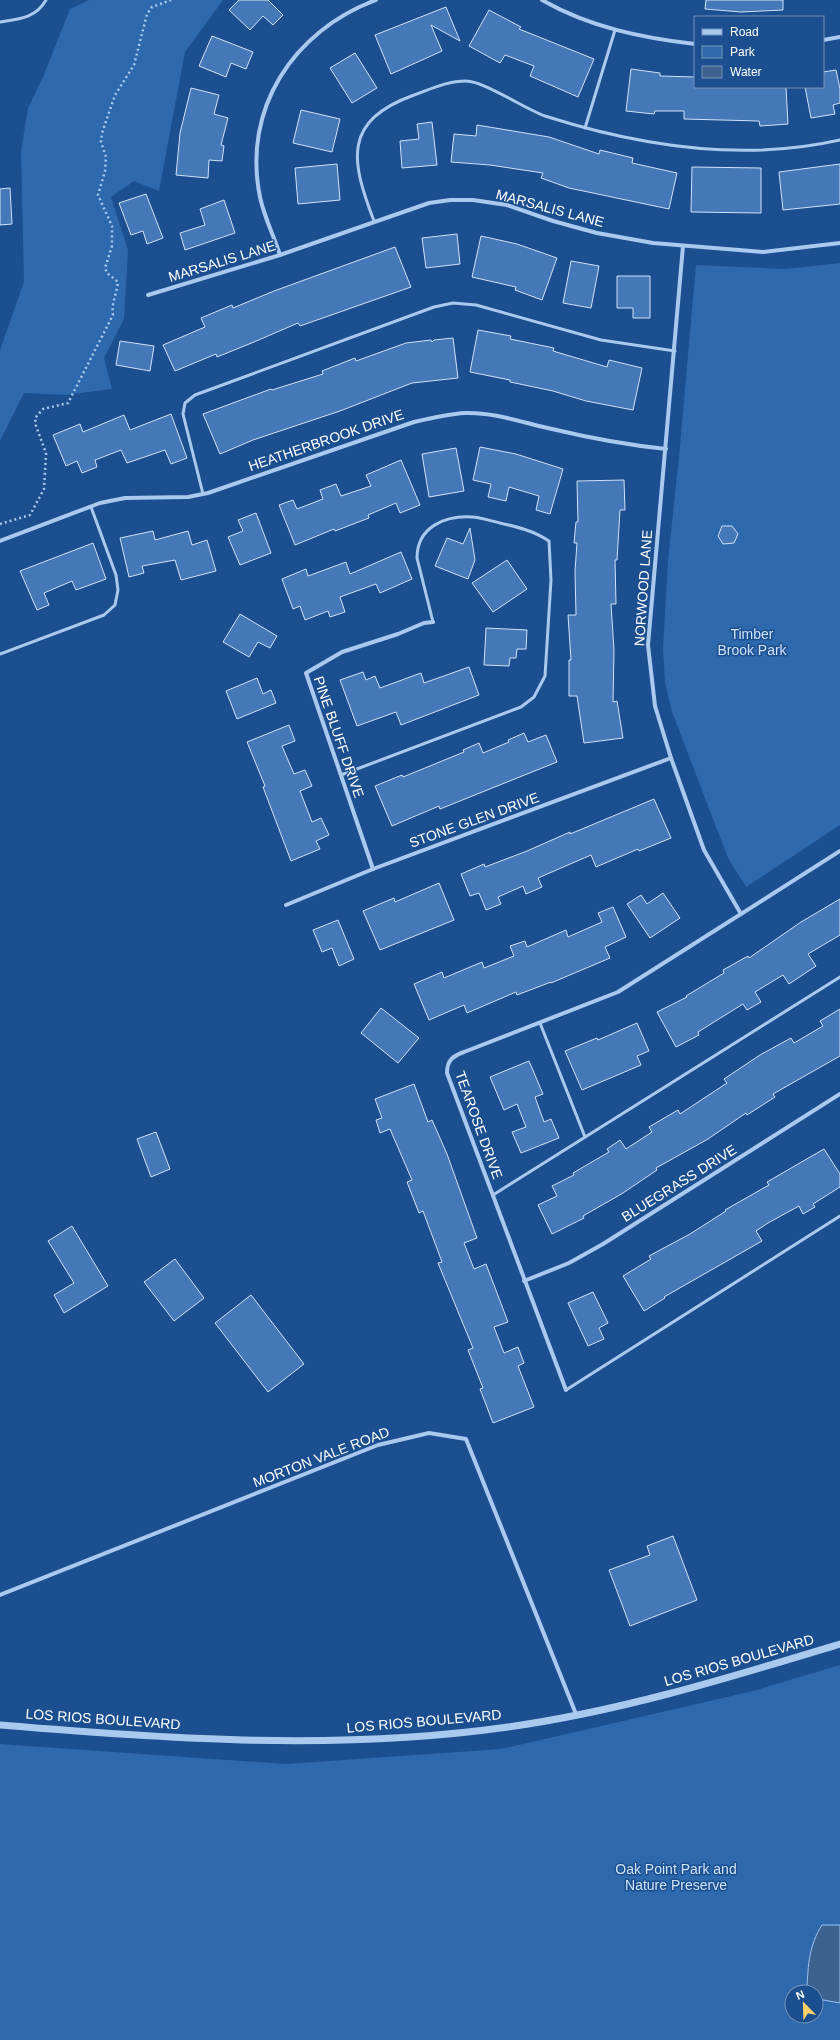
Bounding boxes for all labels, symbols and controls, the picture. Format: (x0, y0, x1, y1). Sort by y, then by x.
legend (694, 16, 824, 88)
text: Road (730, 25, 759, 39)
text: Park (730, 45, 756, 59)
text: Water (730, 65, 762, 79)
street label: MARSALIS LANE (494, 186, 606, 230)
street label: MARSALIS LANE (166, 237, 278, 285)
street label: HEATHERBROOK DRIVE (246, 406, 406, 474)
street label: NORWOOD LANE (631, 529, 655, 647)
park label: Timber Brook Park (717, 626, 788, 658)
street label: PINE BLUFF DRIVE (311, 674, 367, 800)
street label: STONE GLEN DRIVE (407, 789, 541, 851)
street label: TEAROSE DRIVE (452, 1069, 506, 1181)
street label: BLUEGRASS DRIVE (619, 1141, 739, 1225)
street label: MORTON VALE ROAD (251, 1424, 391, 1490)
street label: LOS RIOS BOULEVARD (662, 1631, 816, 1689)
street label: LOS RIOS BOULEVARD (25, 1706, 181, 1732)
street label: LOS RIOS BOULEVARD (346, 1706, 502, 1736)
park label: Oak Point Park and Nature Preserve (615, 1861, 737, 1893)
north arrow (784, 1984, 824, 2024)
text: N (794, 1988, 806, 2002)

